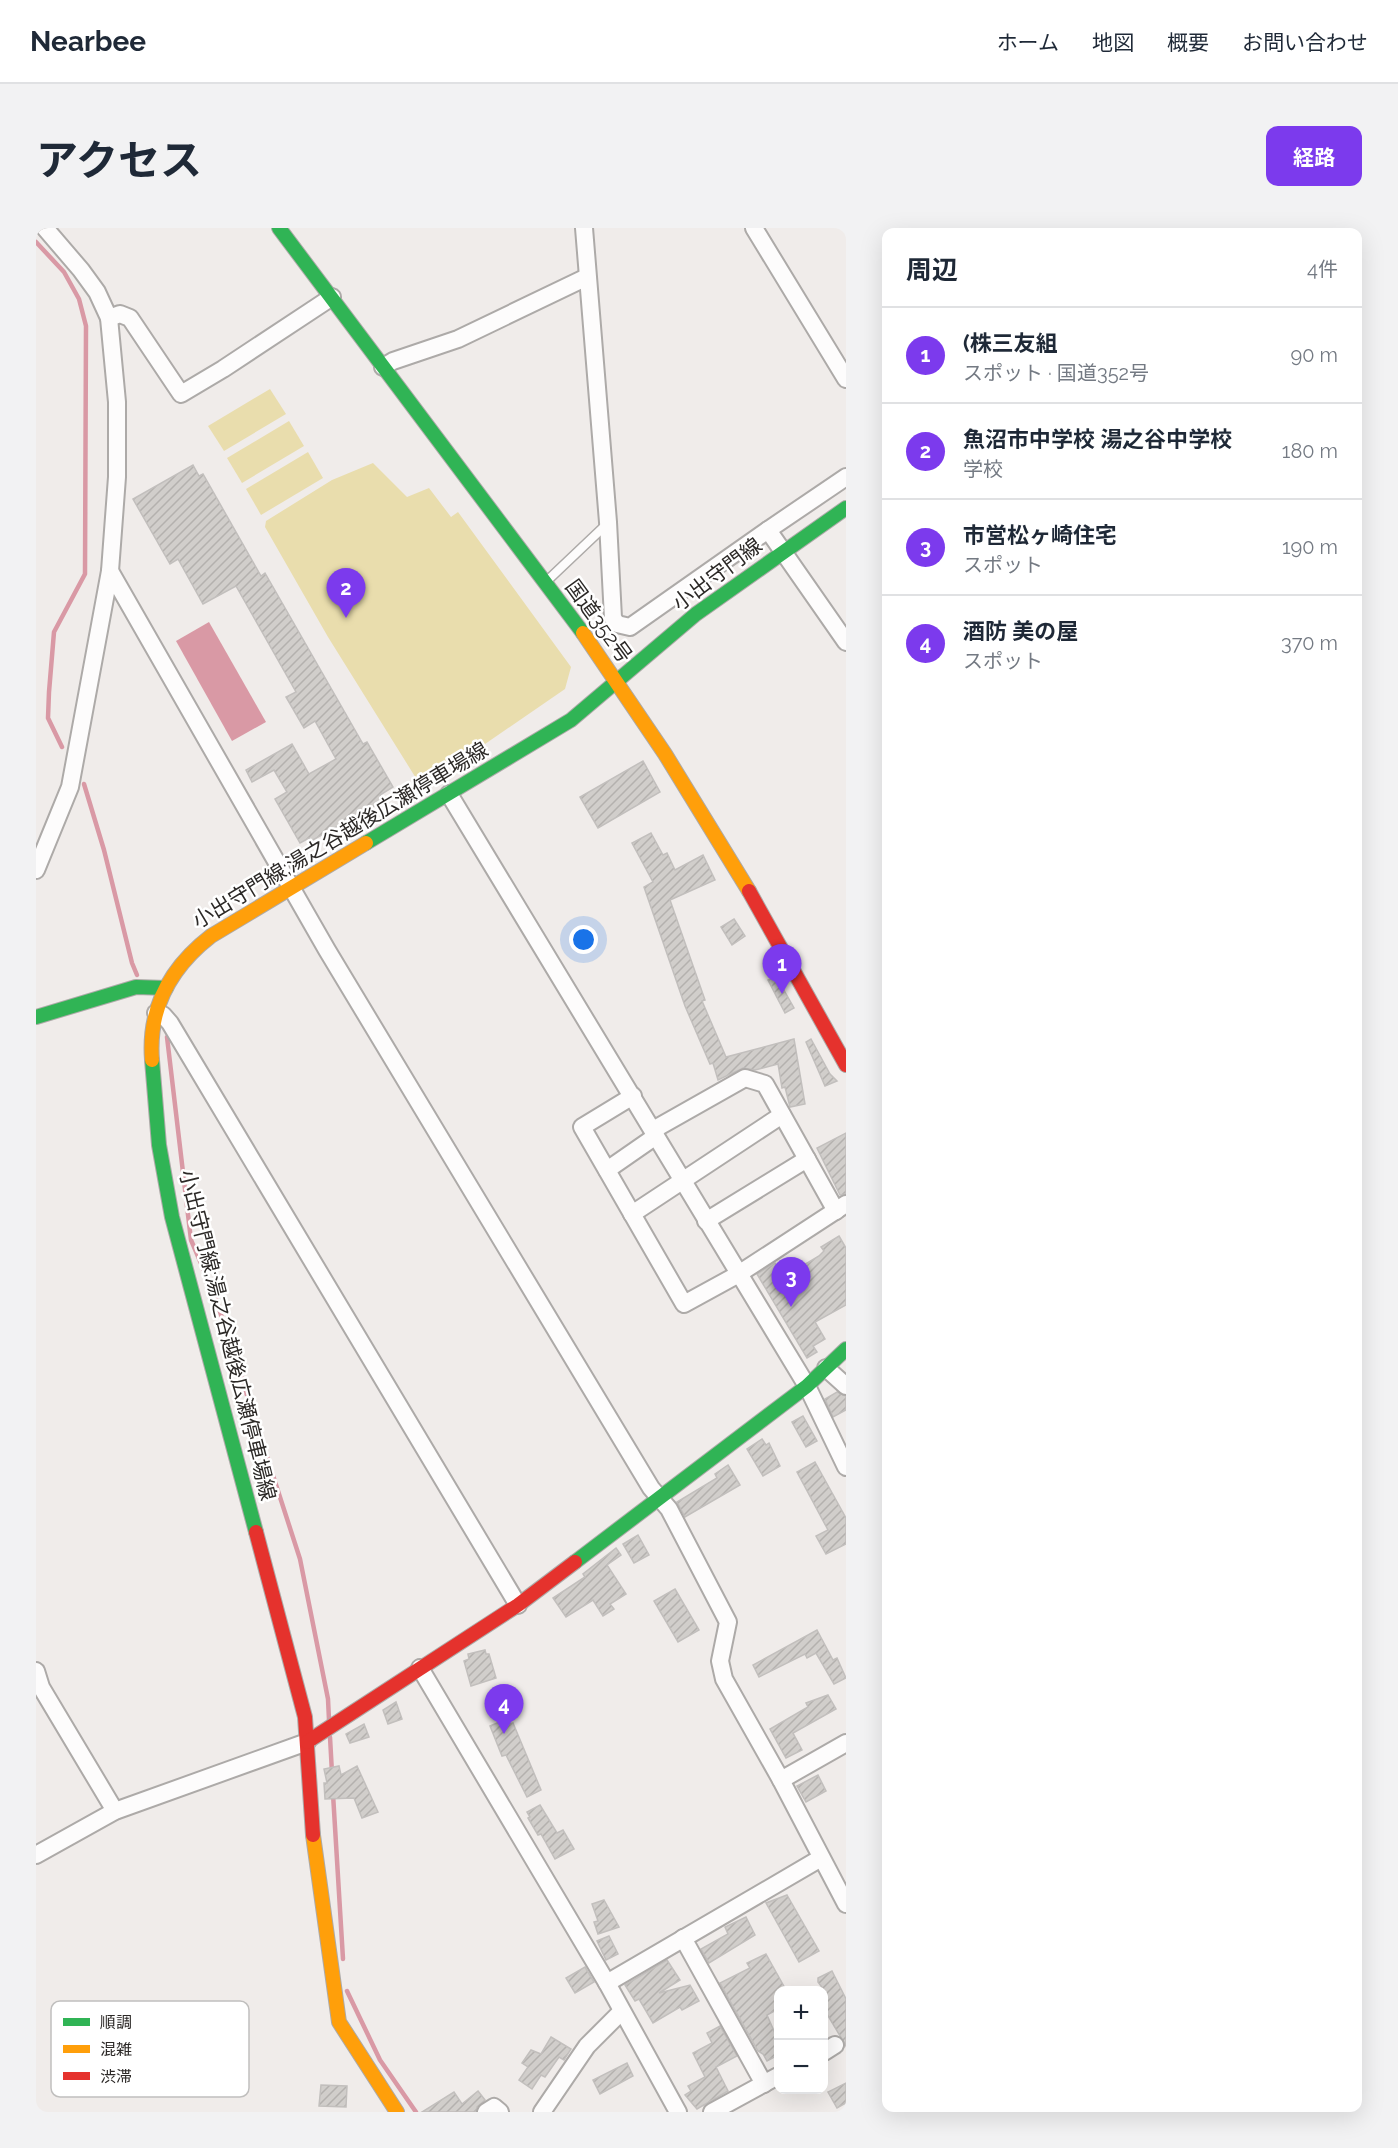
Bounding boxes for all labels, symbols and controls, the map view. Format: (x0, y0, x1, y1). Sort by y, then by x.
text: Nearbee (30, 25, 146, 58)
text: ホーム (997, 30, 1059, 55)
text: 地図 (1092, 30, 1134, 55)
text: 概要 (1167, 30, 1209, 55)
text: お問い合わせ (1242, 30, 1368, 55)
button: 経路 (1266, 126, 1362, 186)
text: アクセス (36, 136, 202, 185)
text: 周辺 (906, 255, 958, 285)
text: 4件 (1307, 257, 1338, 281)
text: (株三友組 (963, 330, 1058, 356)
text: 1 (921, 343, 930, 367)
text: 90 m (1291, 343, 1338, 367)
text: スポット · 国道352号 (963, 361, 1149, 385)
text: 魚沼市中学校 湯之谷中学校 (963, 426, 1232, 452)
text: 2 (920, 439, 931, 463)
text: 180 m (1282, 439, 1338, 463)
text: 学校 (963, 457, 1003, 481)
text: 市営松ヶ崎住宅 (963, 522, 1117, 548)
street label: 小出守門線 (668, 532, 766, 616)
text: 3 (920, 535, 931, 559)
text: 190 m (1282, 535, 1338, 559)
text: スポット (963, 553, 1043, 577)
pin: 2 (326, 568, 366, 618)
street label: 国道352号 (560, 575, 638, 667)
text: 酒防 美の屋 (963, 618, 1078, 644)
text: 4 (920, 631, 931, 655)
text: 370 m (1281, 631, 1338, 655)
text: スポット (963, 649, 1043, 673)
street label: 小出守門線;湯之谷越後広瀬停車場線 (188, 737, 492, 933)
your location (569, 925, 598, 954)
pin: 1 (762, 944, 802, 994)
street label: 小出守門線;湯之谷越後広瀬停車場線 (175, 1167, 281, 1503)
pin: 3 (772, 1258, 810, 1307)
pin: 4 (484, 1684, 524, 1734)
map controls (774, 1986, 828, 2094)
button: + (774, 1986, 828, 2040)
legend (51, 2001, 249, 2097)
text: 順調 (100, 2013, 132, 2032)
text: 混雑 (100, 2040, 132, 2059)
button: − (774, 2040, 828, 2094)
text: 渋滞 (100, 2067, 132, 2086)

